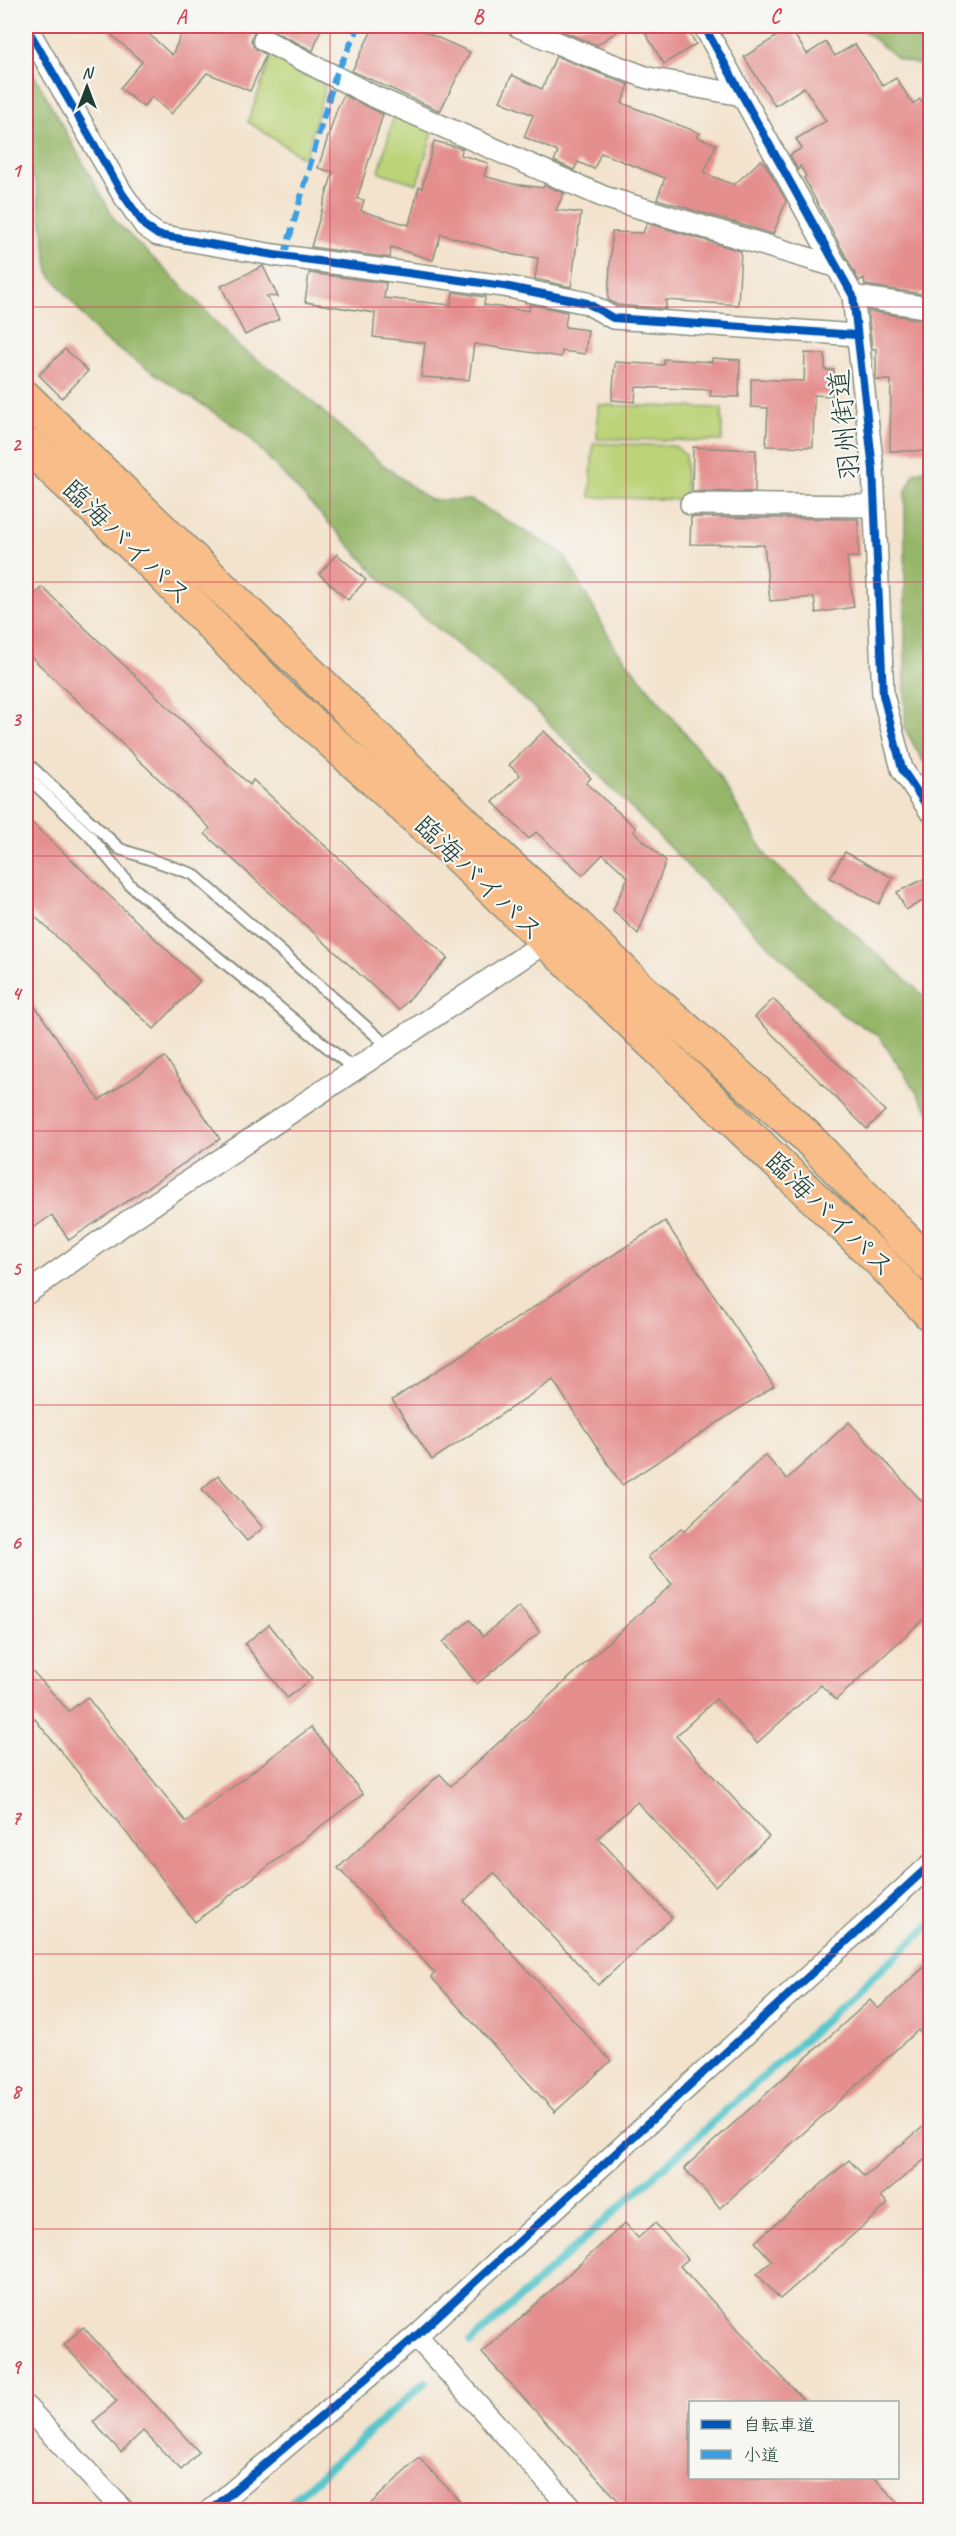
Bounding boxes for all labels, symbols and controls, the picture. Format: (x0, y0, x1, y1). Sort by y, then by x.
text: A (176, 4, 188, 29)
text: B (473, 4, 485, 29)
text: C (770, 4, 782, 29)
north arrow (57, 57, 117, 117)
text: N (82, 63, 95, 83)
text: 1 (12, 158, 23, 183)
street label: 羽州街道 (821, 367, 867, 483)
text: 2 (12, 432, 23, 457)
street label: 臨海バイパス (55, 471, 199, 613)
text: 3 (12, 707, 23, 732)
street label: 臨海バイパス (407, 807, 551, 949)
text: 4 (12, 981, 24, 1006)
street label: 臨海バイパス (758, 1143, 902, 1285)
text: 5 (12, 1256, 23, 1281)
text: 6 (11, 1530, 22, 1555)
text: 7 (12, 1805, 23, 1830)
text: 8 (12, 2079, 24, 2104)
text: 9 (12, 2354, 23, 2379)
legend (689, 2401, 899, 2479)
text: 自転車道 (743, 2414, 815, 2436)
text: 小道 (743, 2444, 779, 2466)

